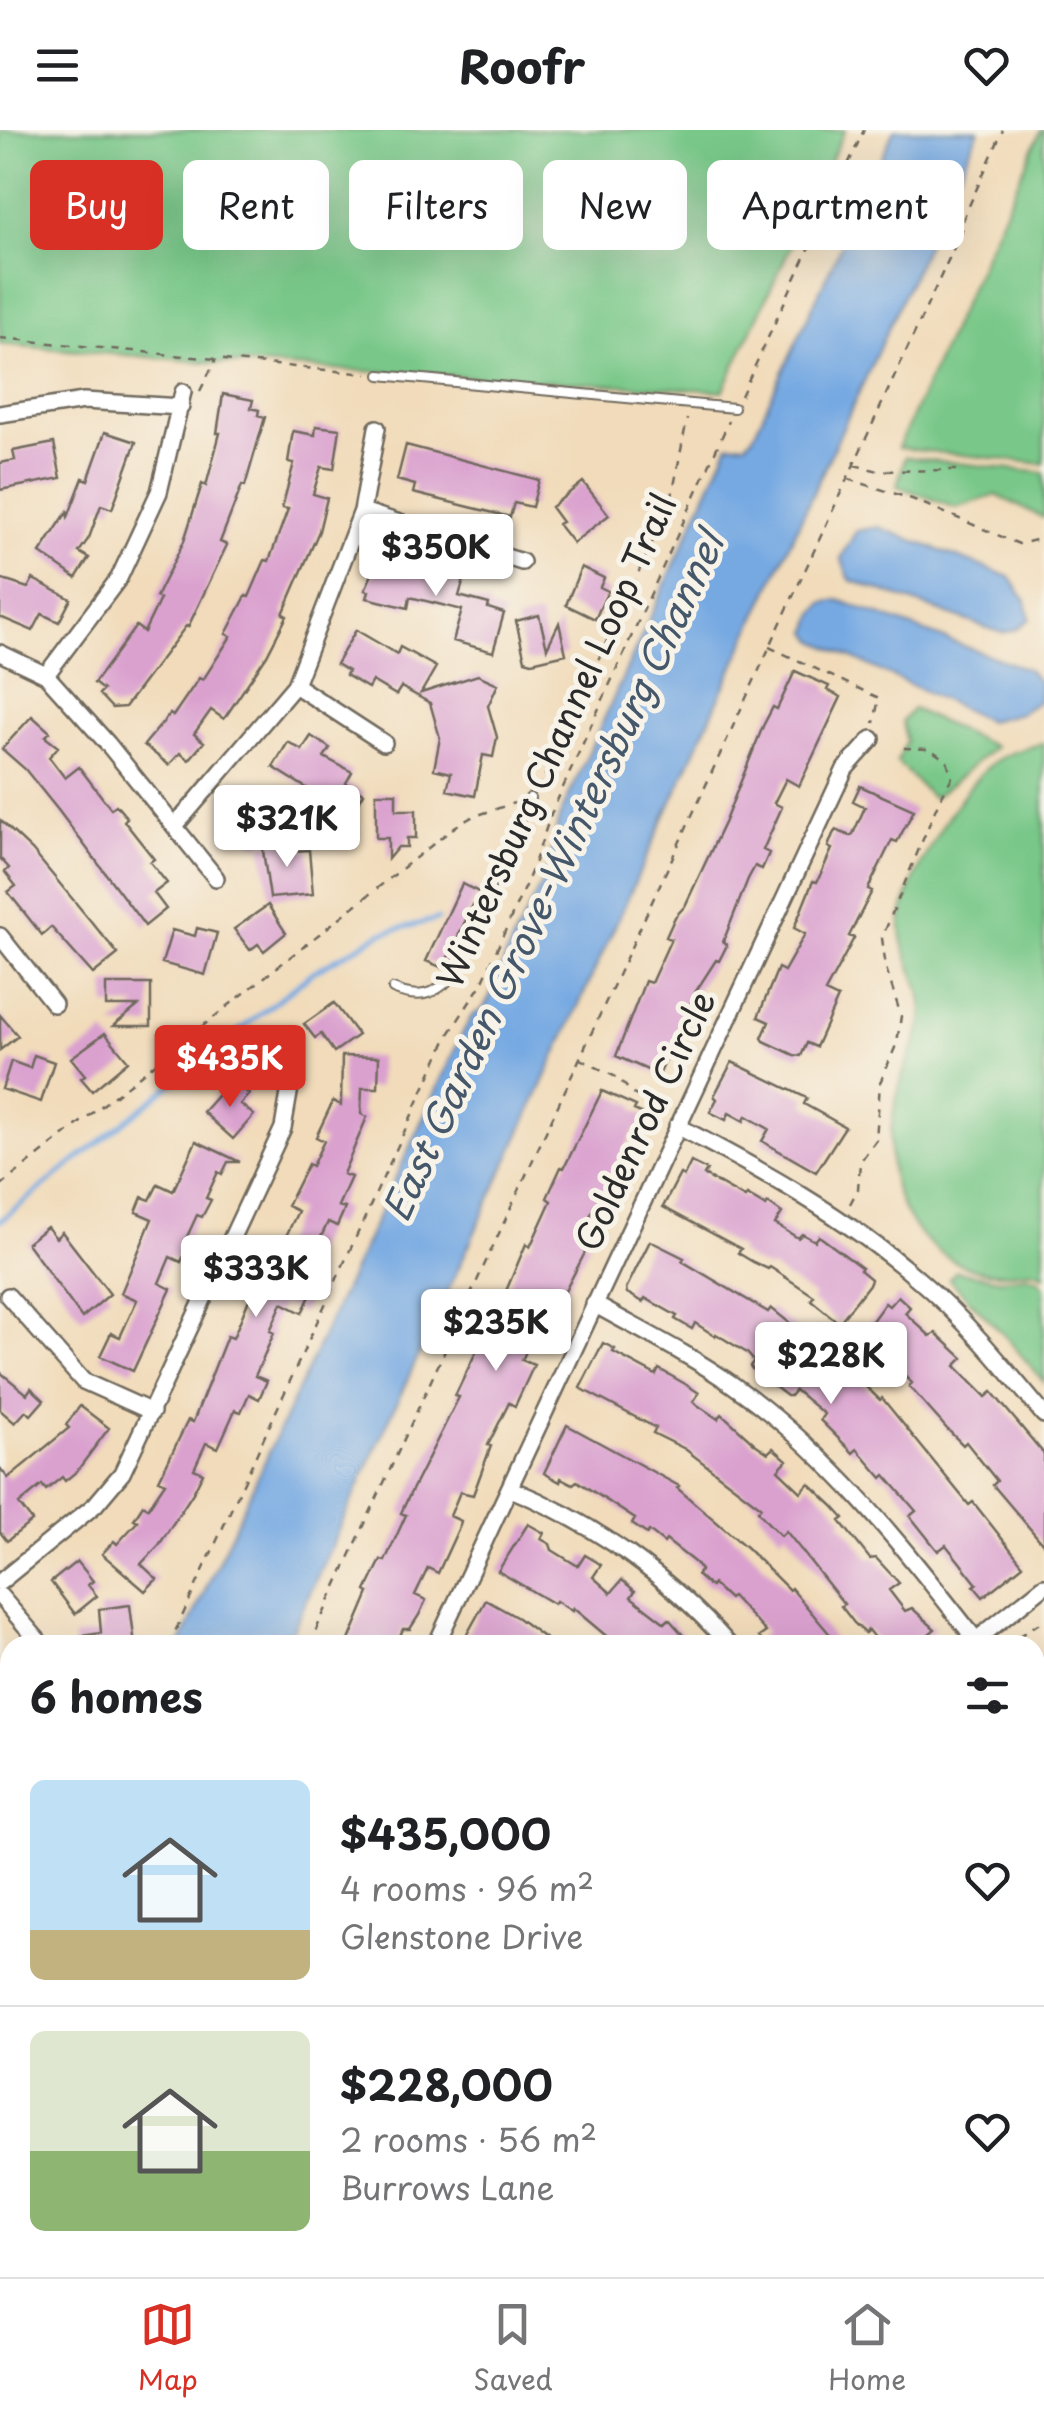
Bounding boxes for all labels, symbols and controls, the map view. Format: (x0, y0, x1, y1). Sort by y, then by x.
text: Roofr (459, 31, 585, 99)
icon: menu (30, 38, 85, 93)
icon: heart (959, 38, 1014, 93)
chip: Buy (30, 160, 163, 250)
chip: Rent (183, 160, 329, 250)
chip: Filters (349, 160, 523, 250)
chip: New (543, 160, 687, 250)
chip: Apartment (707, 160, 964, 250)
street label: Wintersburg Channel Loop Trail (421, 484, 688, 996)
pin: $350K (366, 514, 506, 599)
water label: East Garden Grove-Wintersburg Channel (367, 517, 739, 1230)
text: $350K (381, 522, 491, 570)
pin: $321K (217, 785, 357, 870)
text: $321K (236, 793, 338, 841)
street label: Goldenrod Circle (560, 981, 727, 1259)
pin: $435K (160, 1025, 300, 1110)
text: $435K (177, 1033, 283, 1081)
pin: $333K (186, 1235, 326, 1320)
text: $333K (203, 1243, 309, 1291)
pin: $235K (426, 1289, 566, 1374)
text: $235K (443, 1297, 549, 1345)
pin: $228K (761, 1322, 901, 1407)
text: $228K (777, 1330, 885, 1378)
text: 6 homes (30, 1664, 203, 1727)
icon: filters (960, 1668, 1015, 1723)
text: $435,000 (340, 1801, 551, 1864)
icon: home (110, 1820, 230, 1940)
icon: heart (960, 1853, 1015, 1908)
text: 4 rooms · 96 m² (340, 1864, 594, 1912)
text: Glenstone Drive (340, 1912, 583, 1960)
text: $228,000 (340, 2052, 553, 2115)
icon: home (110, 2071, 230, 2191)
icon: heart (960, 2104, 1015, 2159)
text: 2 rooms · 56 m² (340, 2115, 597, 2163)
text: Burrows Lane (340, 2163, 554, 2211)
tab: Map (138, 2297, 198, 2400)
tab: Saved (473, 2297, 553, 2400)
tab: Home (828, 2297, 906, 2400)

